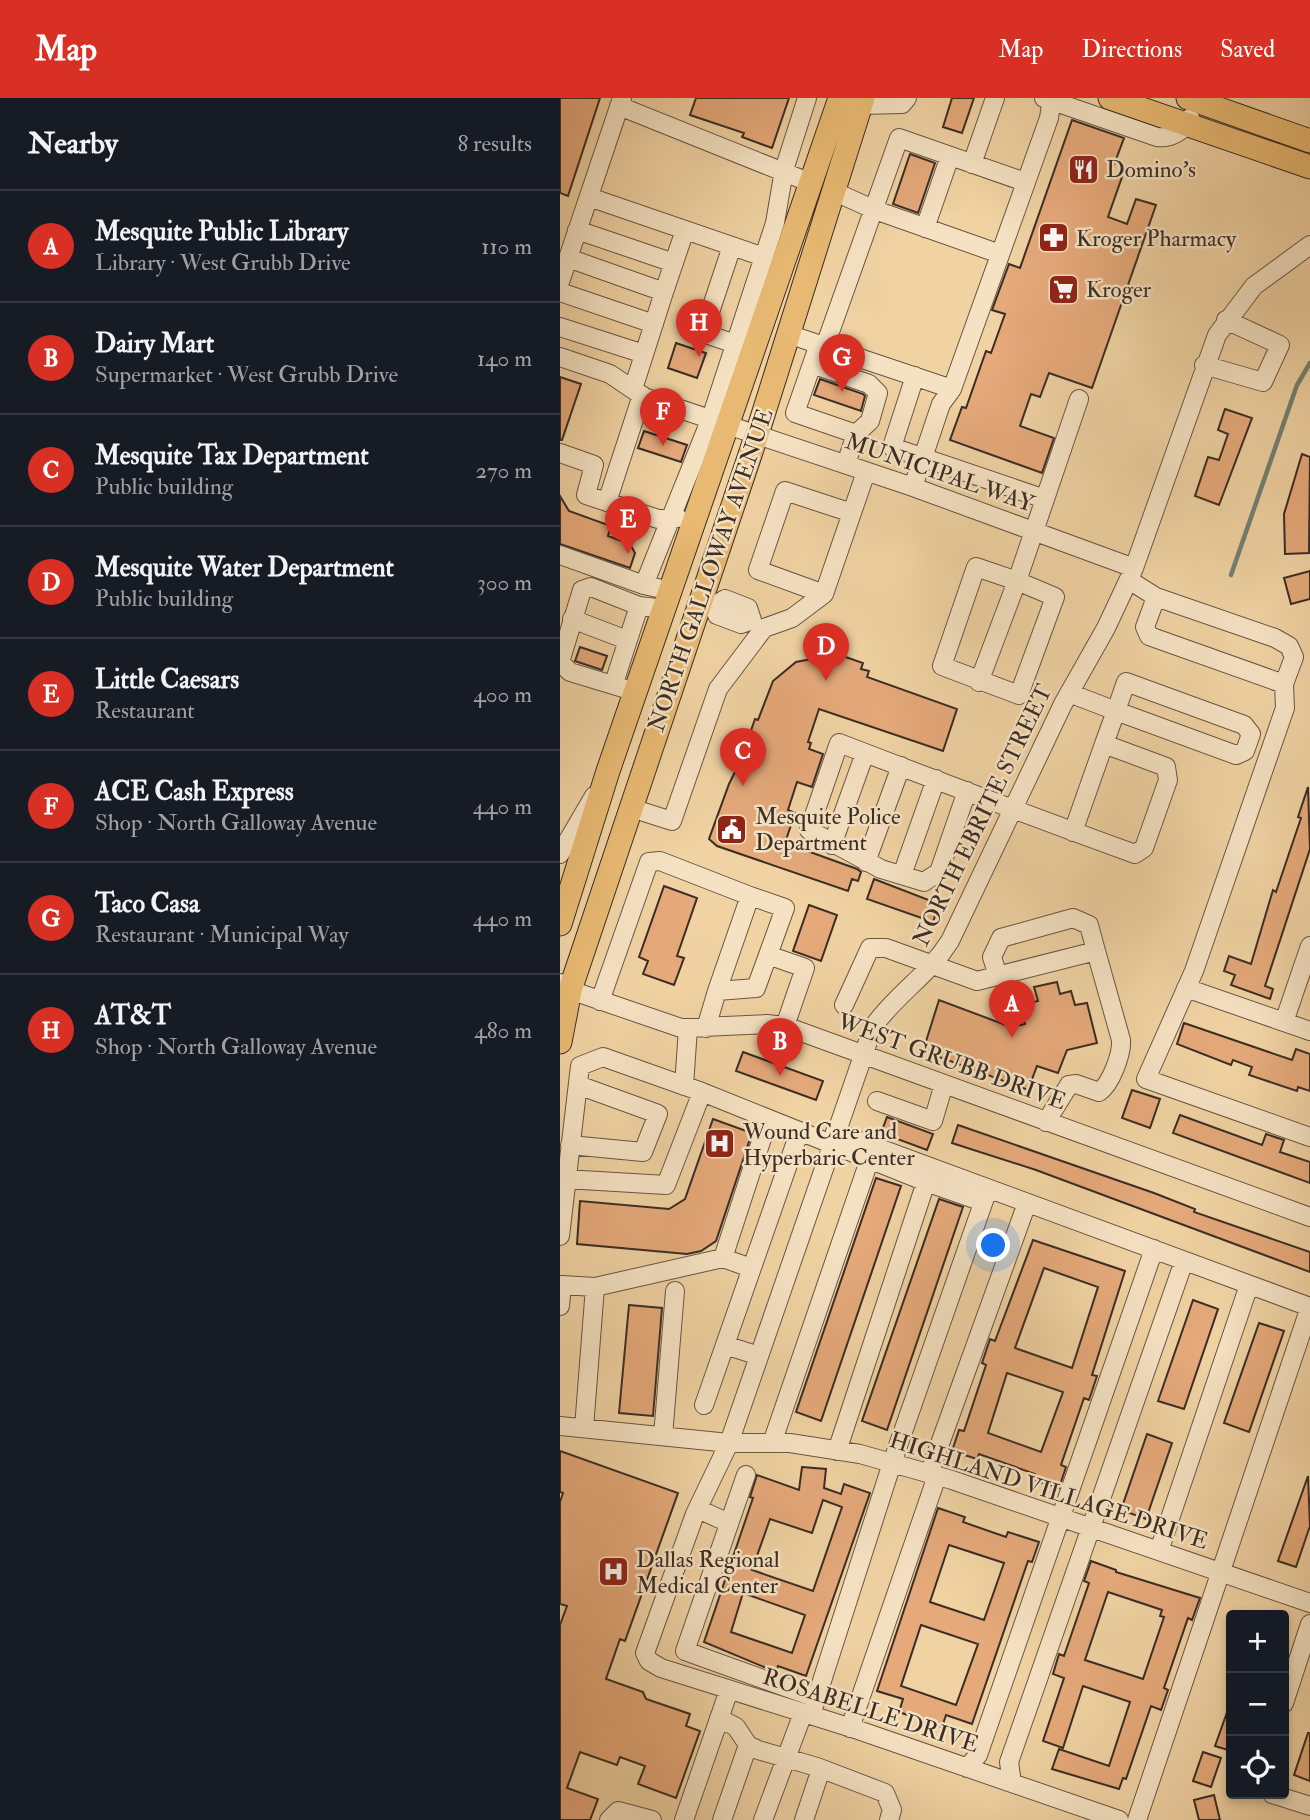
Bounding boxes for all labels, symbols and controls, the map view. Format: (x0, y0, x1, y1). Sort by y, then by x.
text: Map (35, 29, 97, 70)
text: Map (998, 34, 1043, 65)
text: Directions (1081, 34, 1182, 65)
text: Saved (1220, 34, 1275, 65)
text: Nearby (28, 125, 118, 162)
text: 8 results (457, 129, 532, 158)
restaurant icon: Domino's (1066, 152, 1100, 186)
place label: Domino's (1106, 155, 1196, 184)
text: Mesquite Public Library (95, 216, 348, 248)
pharmacy icon: Kroger Pharmacy (1036, 221, 1070, 255)
place label: Kroger Pharmacy (1076, 224, 1237, 253)
text: A (44, 232, 58, 261)
text: 110 m (481, 232, 532, 261)
text: Library · West Grubb Drive (95, 248, 351, 277)
supermarket icon: Kroger (1046, 272, 1080, 306)
place label: Kroger (1086, 275, 1152, 304)
pin: H (676, 299, 722, 357)
text: Dairy Mart (95, 328, 214, 360)
pin: G (819, 334, 865, 392)
text: B (43, 344, 59, 373)
text: 140 m (477, 344, 532, 373)
text: Supermarket · West Grubb Drive (95, 360, 398, 389)
pin: F (640, 388, 686, 446)
street label: NORTH GALLOWAY AVENUE (641, 405, 780, 736)
street label: MUNICIPAL WAY (841, 427, 1039, 519)
text: Mesquite Tax Department (95, 440, 369, 472)
text: C (43, 456, 59, 485)
text: 270 m (475, 456, 532, 485)
text: Public building (95, 472, 233, 501)
pin: E (605, 496, 651, 554)
text: Mesquite Water Department (95, 552, 394, 584)
text: D (42, 568, 60, 597)
text: 300 m (477, 568, 532, 597)
text: Public building (95, 584, 233, 613)
pin: D (803, 623, 849, 681)
text: Little Caesars (95, 664, 239, 696)
text: E (43, 680, 59, 709)
text: 400 m (473, 680, 532, 709)
street label: NORTH EBRITE STREET (906, 680, 1059, 951)
text: Restaurant (95, 696, 195, 725)
pin: C (720, 728, 766, 786)
text: ACE Cash Express (95, 776, 294, 808)
text: F (44, 792, 58, 821)
text: 440 m (473, 792, 532, 821)
place label: Mesquite Police Department (755, 802, 901, 858)
text: Shop · North Galloway Avenue (95, 808, 377, 837)
public building icon: Mesquite Police Department (715, 812, 749, 846)
text: Taco Casa (95, 888, 200, 920)
text: G (41, 904, 61, 933)
text: 440 m (473, 904, 532, 933)
text: Restaurant · Municipal Way (95, 920, 349, 949)
pin: A (989, 980, 1035, 1038)
text: AT&T (95, 1000, 171, 1032)
street label: WEST GRUBB DRIVE (833, 1006, 1070, 1116)
text: H (42, 1016, 60, 1045)
text: 480 m (474, 1016, 532, 1045)
pin: B (757, 1018, 803, 1076)
text: Shop · North Galloway Avenue (95, 1032, 377, 1061)
place label: Wound Care and Hyperbaric Center (742, 1117, 915, 1173)
hospital icon: Wound Care and Hyperbaric Center (703, 1127, 737, 1161)
your location (976, 1228, 1010, 1262)
street label: HIGHLAND VILLAGE DRIVE (886, 1425, 1212, 1556)
place label: Dallas Regional Medical Center (636, 1545, 780, 1600)
hospital icon: Dallas Regional Medical Center (596, 1555, 630, 1589)
map controls (1226, 1610, 1289, 1799)
button: + (1226, 1610, 1289, 1673)
street label: ROSABELLE DRIVE (759, 1662, 982, 1759)
button: − (1226, 1673, 1289, 1736)
button: locate (1226, 1736, 1289, 1799)

